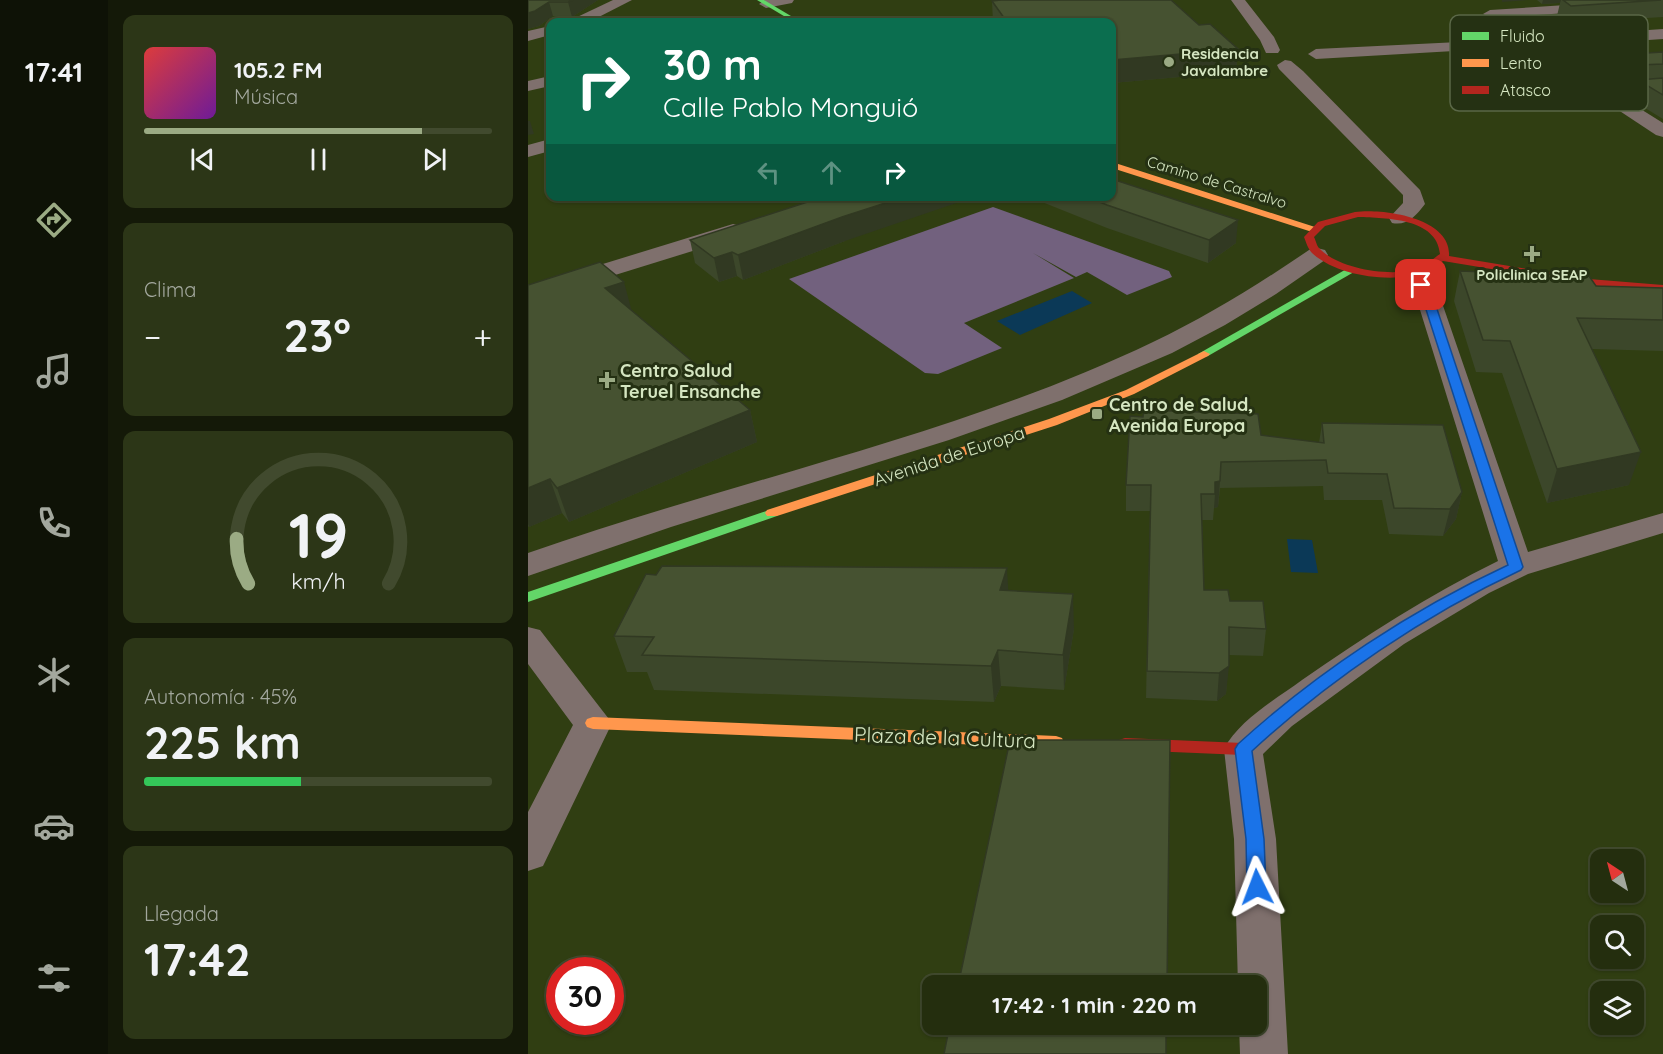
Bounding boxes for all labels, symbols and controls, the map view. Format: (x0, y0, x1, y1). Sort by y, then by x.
legend (1450, 15, 1648, 111)
text: Fluido (1500, 26, 1545, 46)
text: 30 m (663, 38, 762, 91)
icon: right (564, 42, 642, 120)
place label: Residencia Javalambre (1181, 44, 1268, 80)
text: Lento (1500, 53, 1542, 73)
text: 17:41 (25, 55, 83, 89)
marker: Residencia Javalambre (1162, 55, 1176, 69)
text: 105.2 FM (234, 56, 322, 84)
text: Atasco (1500, 80, 1551, 100)
text: Música (234, 84, 298, 109)
text: Calle Pablo Monguió (663, 90, 918, 124)
icon: previous (186, 143, 219, 176)
icon: pause (302, 143, 335, 176)
icon: next (418, 143, 451, 176)
street label: Camino de Castralvo (1145, 152, 1289, 212)
icon: left (752, 156, 785, 189)
icon: ahead (815, 156, 848, 189)
icon: right (878, 156, 911, 189)
icon: directions (33, 199, 75, 241)
marker: Policlinica SEAP (1523, 245, 1541, 263)
pin (1395, 259, 1446, 310)
place label: Policlinica SEAP (1476, 265, 1588, 284)
icon: arrive (1404, 268, 1437, 301)
text: Clima (144, 277, 196, 302)
text: 23° (284, 307, 351, 363)
text: − (144, 316, 161, 357)
text: + (473, 316, 492, 357)
icon: music (33, 350, 75, 392)
place label: Centro Salud Teruel Ensanche (620, 359, 761, 403)
marker: Centro Salud Teruel Ensanche (598, 371, 616, 389)
place label: Centro de Salud, Avenida Europa (1109, 393, 1253, 437)
marker: Centro de Salud, Avenida Europa (1090, 407, 1104, 421)
street label: Avenida de Europa (871, 421, 1027, 491)
text: 19 (288, 496, 348, 574)
icon: phone (33, 502, 75, 544)
text: km/h (291, 568, 345, 594)
icon: climate (33, 654, 75, 696)
text: Autonomía · 45% (144, 684, 297, 709)
text: 225 km (144, 714, 301, 770)
street label: Plaza de la Cultura (853, 721, 1037, 753)
icon: car (33, 805, 75, 847)
north arrow (1590, 849, 1644, 903)
map controls (1590, 849, 1644, 1035)
position arrow (1225, 855, 1289, 919)
text: Llegada (144, 901, 219, 926)
button: search (1590, 915, 1644, 969)
text: 17:42 (144, 931, 251, 987)
icon: filters (33, 957, 75, 999)
speed limit sign: 30 (546, 957, 624, 1035)
button: layers (1590, 981, 1644, 1035)
text: 17:42 · 1 min · 220 m (992, 991, 1197, 1019)

